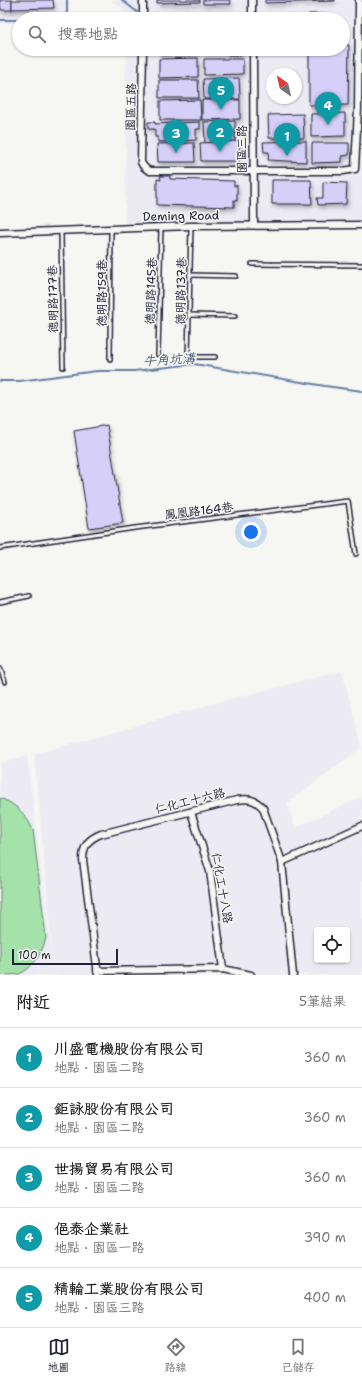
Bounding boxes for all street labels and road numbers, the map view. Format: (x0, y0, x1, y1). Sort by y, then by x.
street label: 園區五路 (123, 83, 139, 131)
street label: 園區三路 (234, 125, 250, 173)
street label: Deming Road (142, 207, 220, 225)
street label: 德明路145巷 (142, 257, 160, 325)
street label: 德明路137巷 (172, 257, 190, 325)
street label: 德明路159巷 (94, 259, 110, 327)
street label: 德明路177巷 (44, 265, 62, 333)
street label: 鳳凰路164巷 (164, 499, 234, 523)
street label: 仁化工十六路 (153, 785, 227, 817)
street label: 仁化工十八路 (208, 851, 236, 925)

